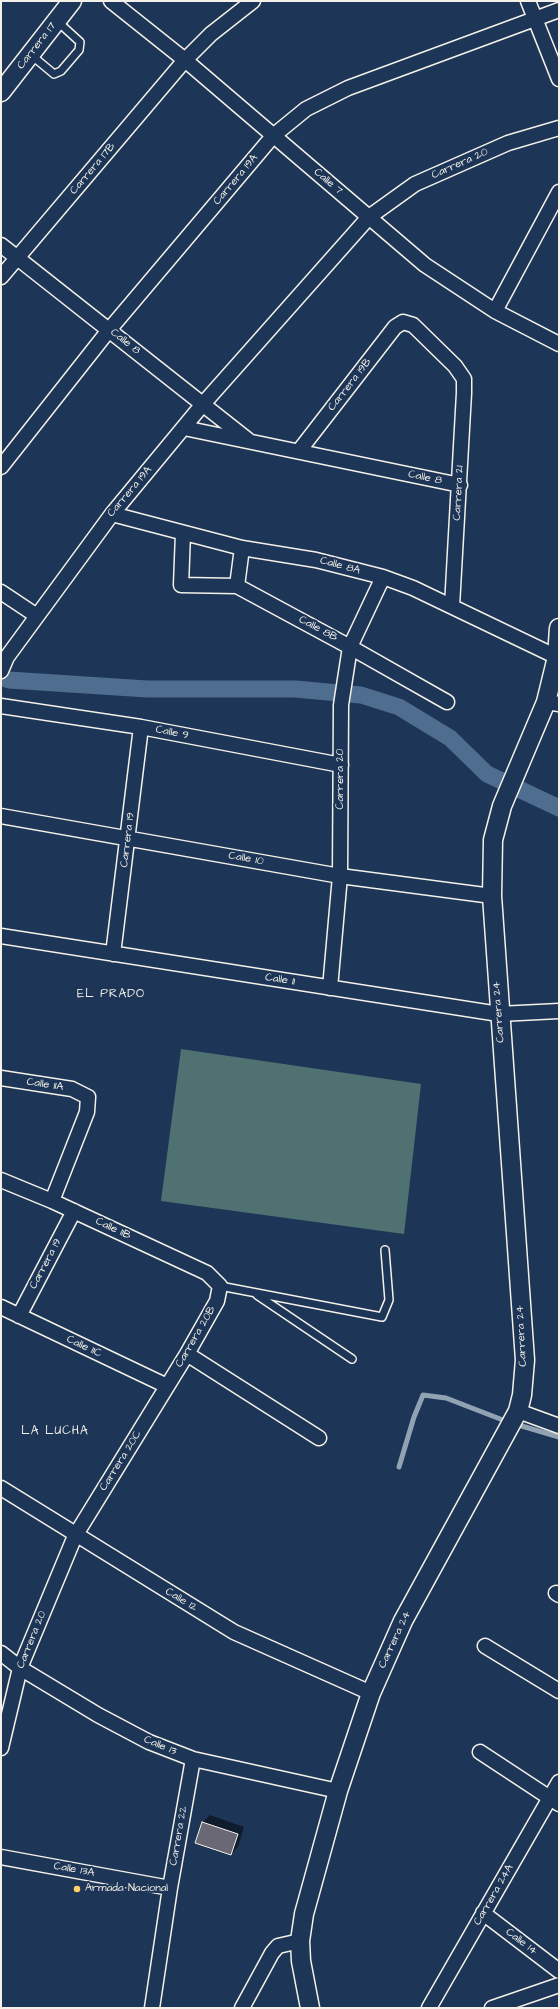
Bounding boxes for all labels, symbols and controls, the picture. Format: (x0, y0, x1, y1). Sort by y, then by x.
street label: Carrera 17 (15, 20, 59, 72)
street label: Carrera 17B (68, 140, 118, 198)
street label: Carrera 20 (430, 146, 490, 182)
street label: Carrera 19A (211, 152, 261, 208)
street label: Calle 7 (311, 166, 345, 198)
street label: Calle 8 (107, 326, 143, 358)
street label: Carrera 19B (325, 356, 375, 414)
street label: Carrera 19A (105, 464, 155, 520)
street label: Carrera 21 (451, 465, 467, 521)
street label: Calle 8 (407, 468, 443, 488)
street label: Calle 8A (318, 554, 362, 578)
street label: Calle 8B (296, 613, 340, 645)
street label: Calle 9 (154, 723, 190, 743)
street label: Carrera 20 (334, 749, 348, 809)
street label: Carrera 19 (118, 812, 138, 868)
street label: Calle 10 (227, 849, 265, 869)
street label: Calle 11 (264, 971, 296, 989)
street label: Carrera 24 (490, 981, 508, 1043)
district label: EL PRADO (77, 987, 145, 1001)
street label: Calle 11A (26, 1076, 64, 1094)
street label: Calle 11B (93, 1215, 133, 1243)
street label: Carrera 19 (27, 1237, 65, 1291)
street label: Carrera 20B (173, 1304, 219, 1370)
street label: Carrera 24 (514, 1305, 530, 1367)
street label: Calle 11C (64, 1333, 104, 1361)
district label: LA LUCHA (21, 1424, 89, 1438)
street label: Carrera 20C (97, 1428, 145, 1494)
street label: Calle 12 (163, 1585, 199, 1615)
street label: Carrera 20 (14, 1609, 50, 1671)
street label: Carrera 24 (376, 1609, 414, 1671)
street label: Calle 13 (142, 1733, 178, 1759)
street label: Carrera 22 (167, 1805, 191, 1867)
street label: Calle 13A (53, 1860, 95, 1880)
street label: Carrera 24A (471, 1862, 517, 1928)
place label: Armada Nacional (85, 1882, 168, 1896)
marker: Armada Nacional (72, 1884, 82, 1894)
street label: Calle 14 (503, 1926, 539, 1958)

